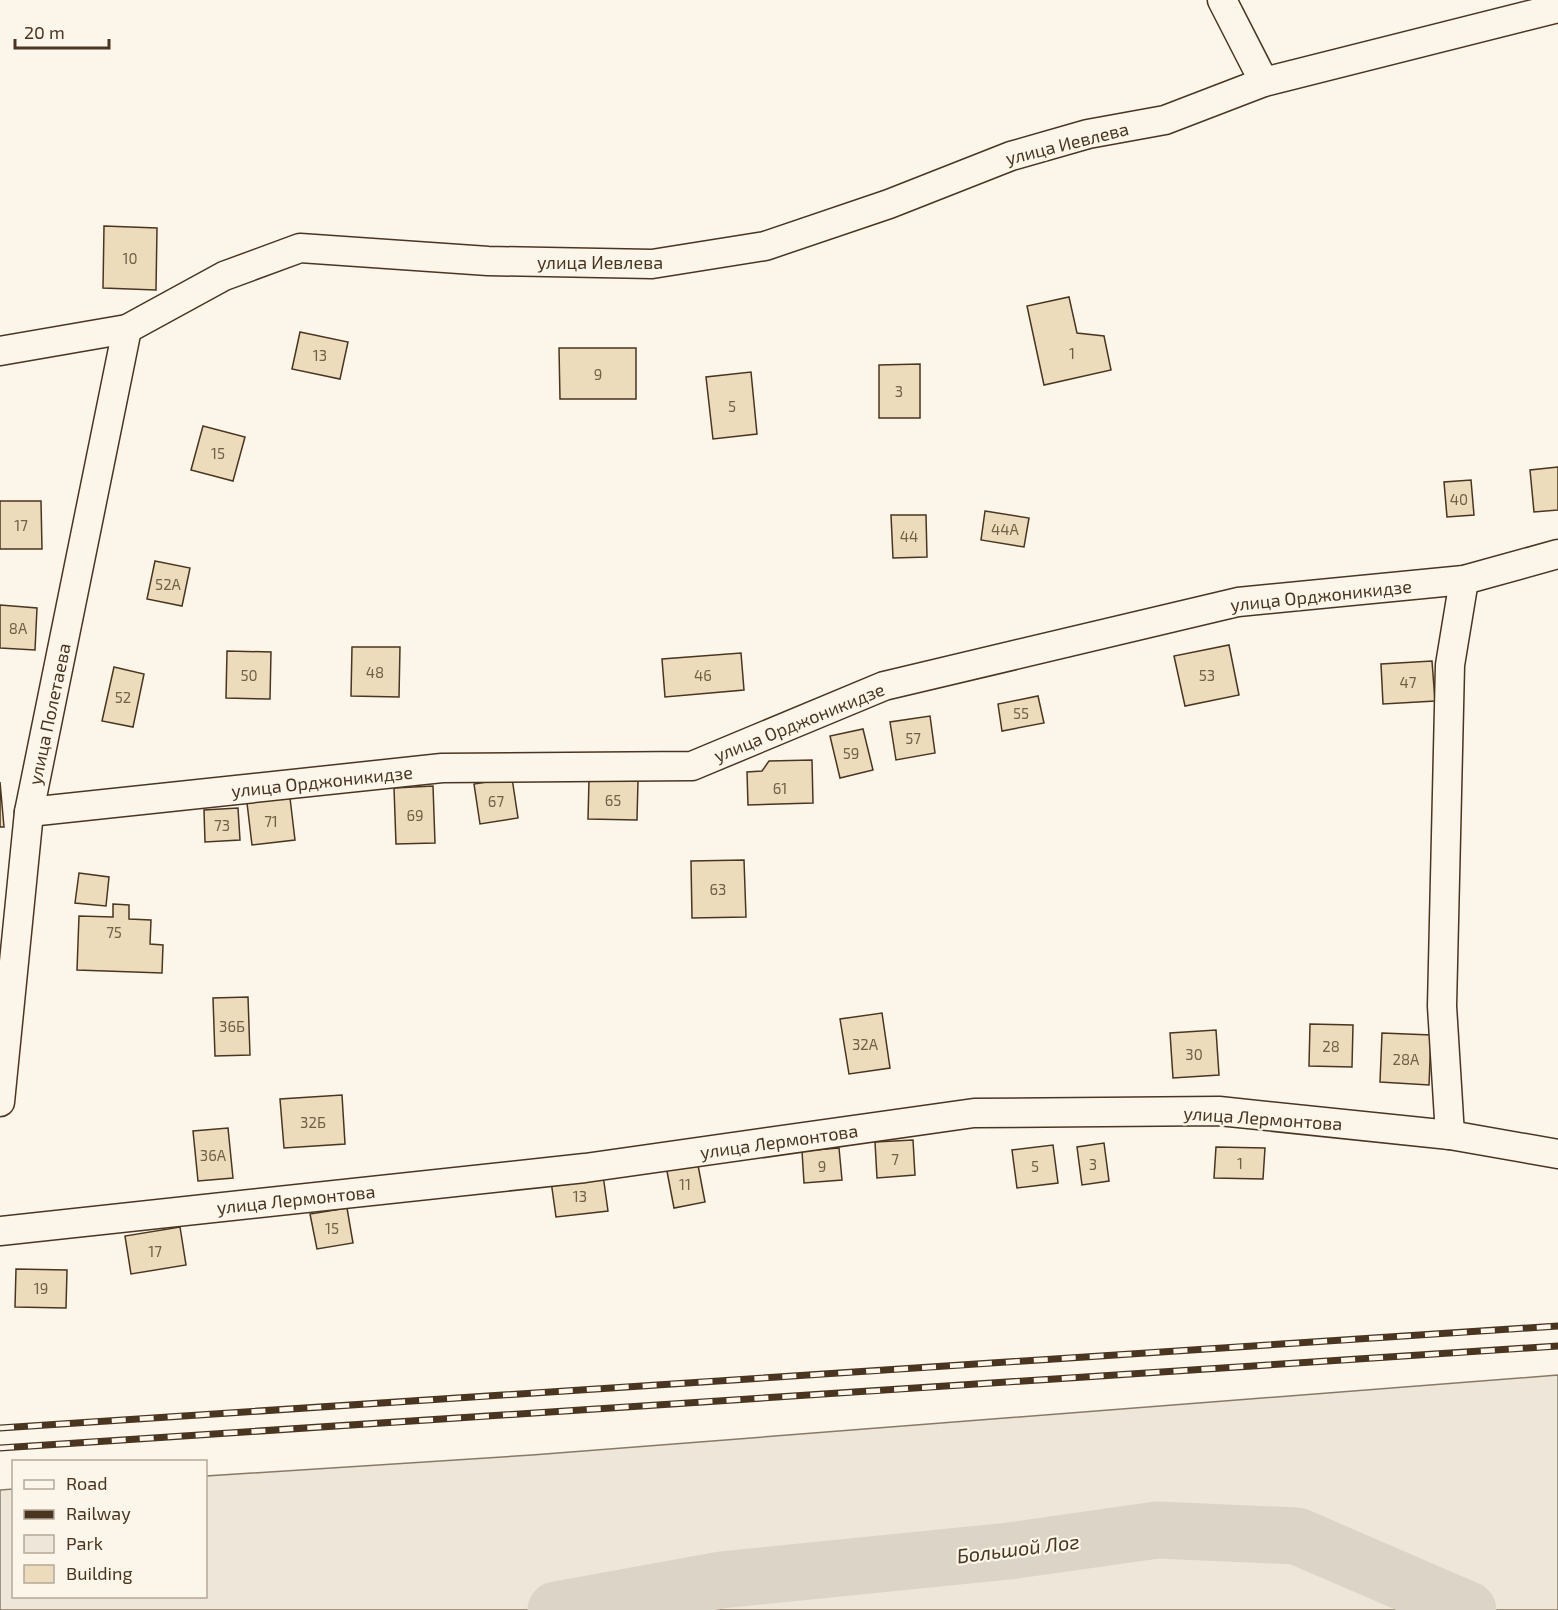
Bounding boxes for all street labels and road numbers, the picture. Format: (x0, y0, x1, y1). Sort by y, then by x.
street label: улица Иевлева (1003, 117, 1131, 169)
street label: улица Иевлева (537, 251, 663, 273)
street label: улица Орджоникидзе (1229, 575, 1413, 615)
street label: улица Полетаева (23, 641, 75, 787)
street label: улица Орджоникидзе (710, 678, 888, 766)
street label: улица Орджоникидзе (230, 761, 414, 801)
street label: улица Лермонтова (1183, 1101, 1343, 1135)
street label: улица Лермонтова (699, 1119, 859, 1163)
street label: улица Лермонтова (216, 1180, 376, 1218)

